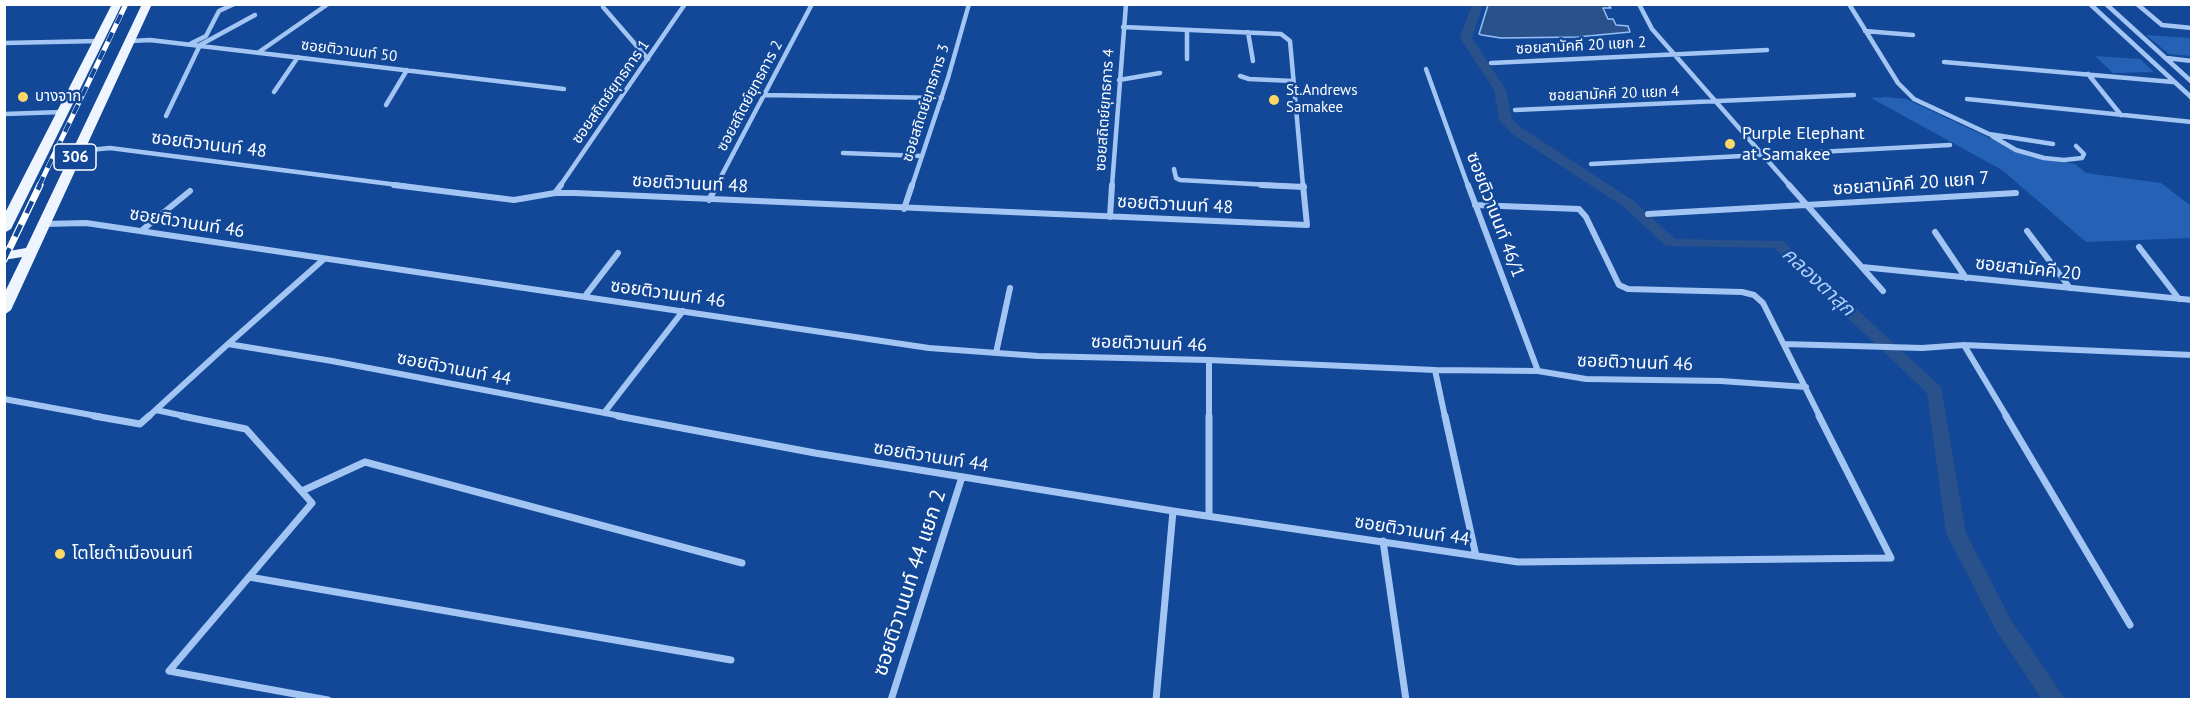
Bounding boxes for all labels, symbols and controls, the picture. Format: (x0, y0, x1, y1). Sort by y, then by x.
street label: ซอยสามัคคี 20 แยก 2 (1515, 34, 1647, 58)
street label: ซอยติวานนท์ 50 (300, 36, 398, 66)
street label: ซอยสถิตย์ยุทธการ 1 (568, 37, 654, 147)
street label: ซอยสถิตย์ยุทธการ 2 (713, 38, 787, 154)
street label: ซอยสถิตย์ยุทธการ 3 (898, 42, 954, 164)
street label: ซอยสถิตย์ยุทธการ 4 (1092, 48, 1118, 172)
place label: St.Andrews Samakee (1286, 82, 1357, 117)
street label: ซอยสามัคคี 20 แยก 4 (1548, 83, 1680, 105)
place label: บางจาก (35, 88, 81, 106)
marker: บางจาก (16, 90, 30, 104)
marker: St.Andrews Samakee (1267, 93, 1281, 107)
place label: Purple Elephant at Samakee (1742, 123, 1865, 166)
street label: ซอยติวานนท์ 48 (150, 127, 268, 163)
marker: Purple Elephant at Samakee (1723, 137, 1737, 151)
road number: 306 (54, 144, 96, 170)
street label: ซอยติวานนท์ 46/1 (1461, 149, 1529, 281)
street label: ซอยสามัคคี 20 แยก 7 (1832, 168, 1990, 200)
street label: ซอยติวานนท์ 48 (631, 170, 749, 198)
street label: ซอยติวานนท์ 48 (1116, 191, 1234, 219)
street label: ซอยติวานนท์ 46 (128, 203, 246, 243)
water label: คลองตาสุก (1777, 242, 1859, 322)
street label: ซอยสามัคคี 20 (1974, 253, 2082, 285)
street label: ซอยติวานนท์ 46 (609, 275, 727, 313)
street label: ซอยติวานนท์ 46 (1091, 331, 1207, 357)
street label: ซอยติวานนท์ 44 (395, 347, 513, 391)
street label: ซอยติวานนท์ 46 (1577, 350, 1693, 376)
street label: ซอยติวานนท์ 44 (872, 437, 990, 477)
street label: ซอยติวานนท์ 44 แยก 2 (868, 487, 952, 679)
street label: ซอยติวานนท์ 44 (1353, 511, 1471, 551)
place label: โตโยต้าเมืองนนท์ (72, 543, 193, 565)
marker: โตโยต้าเมืองนนท์ (53, 547, 67, 561)

